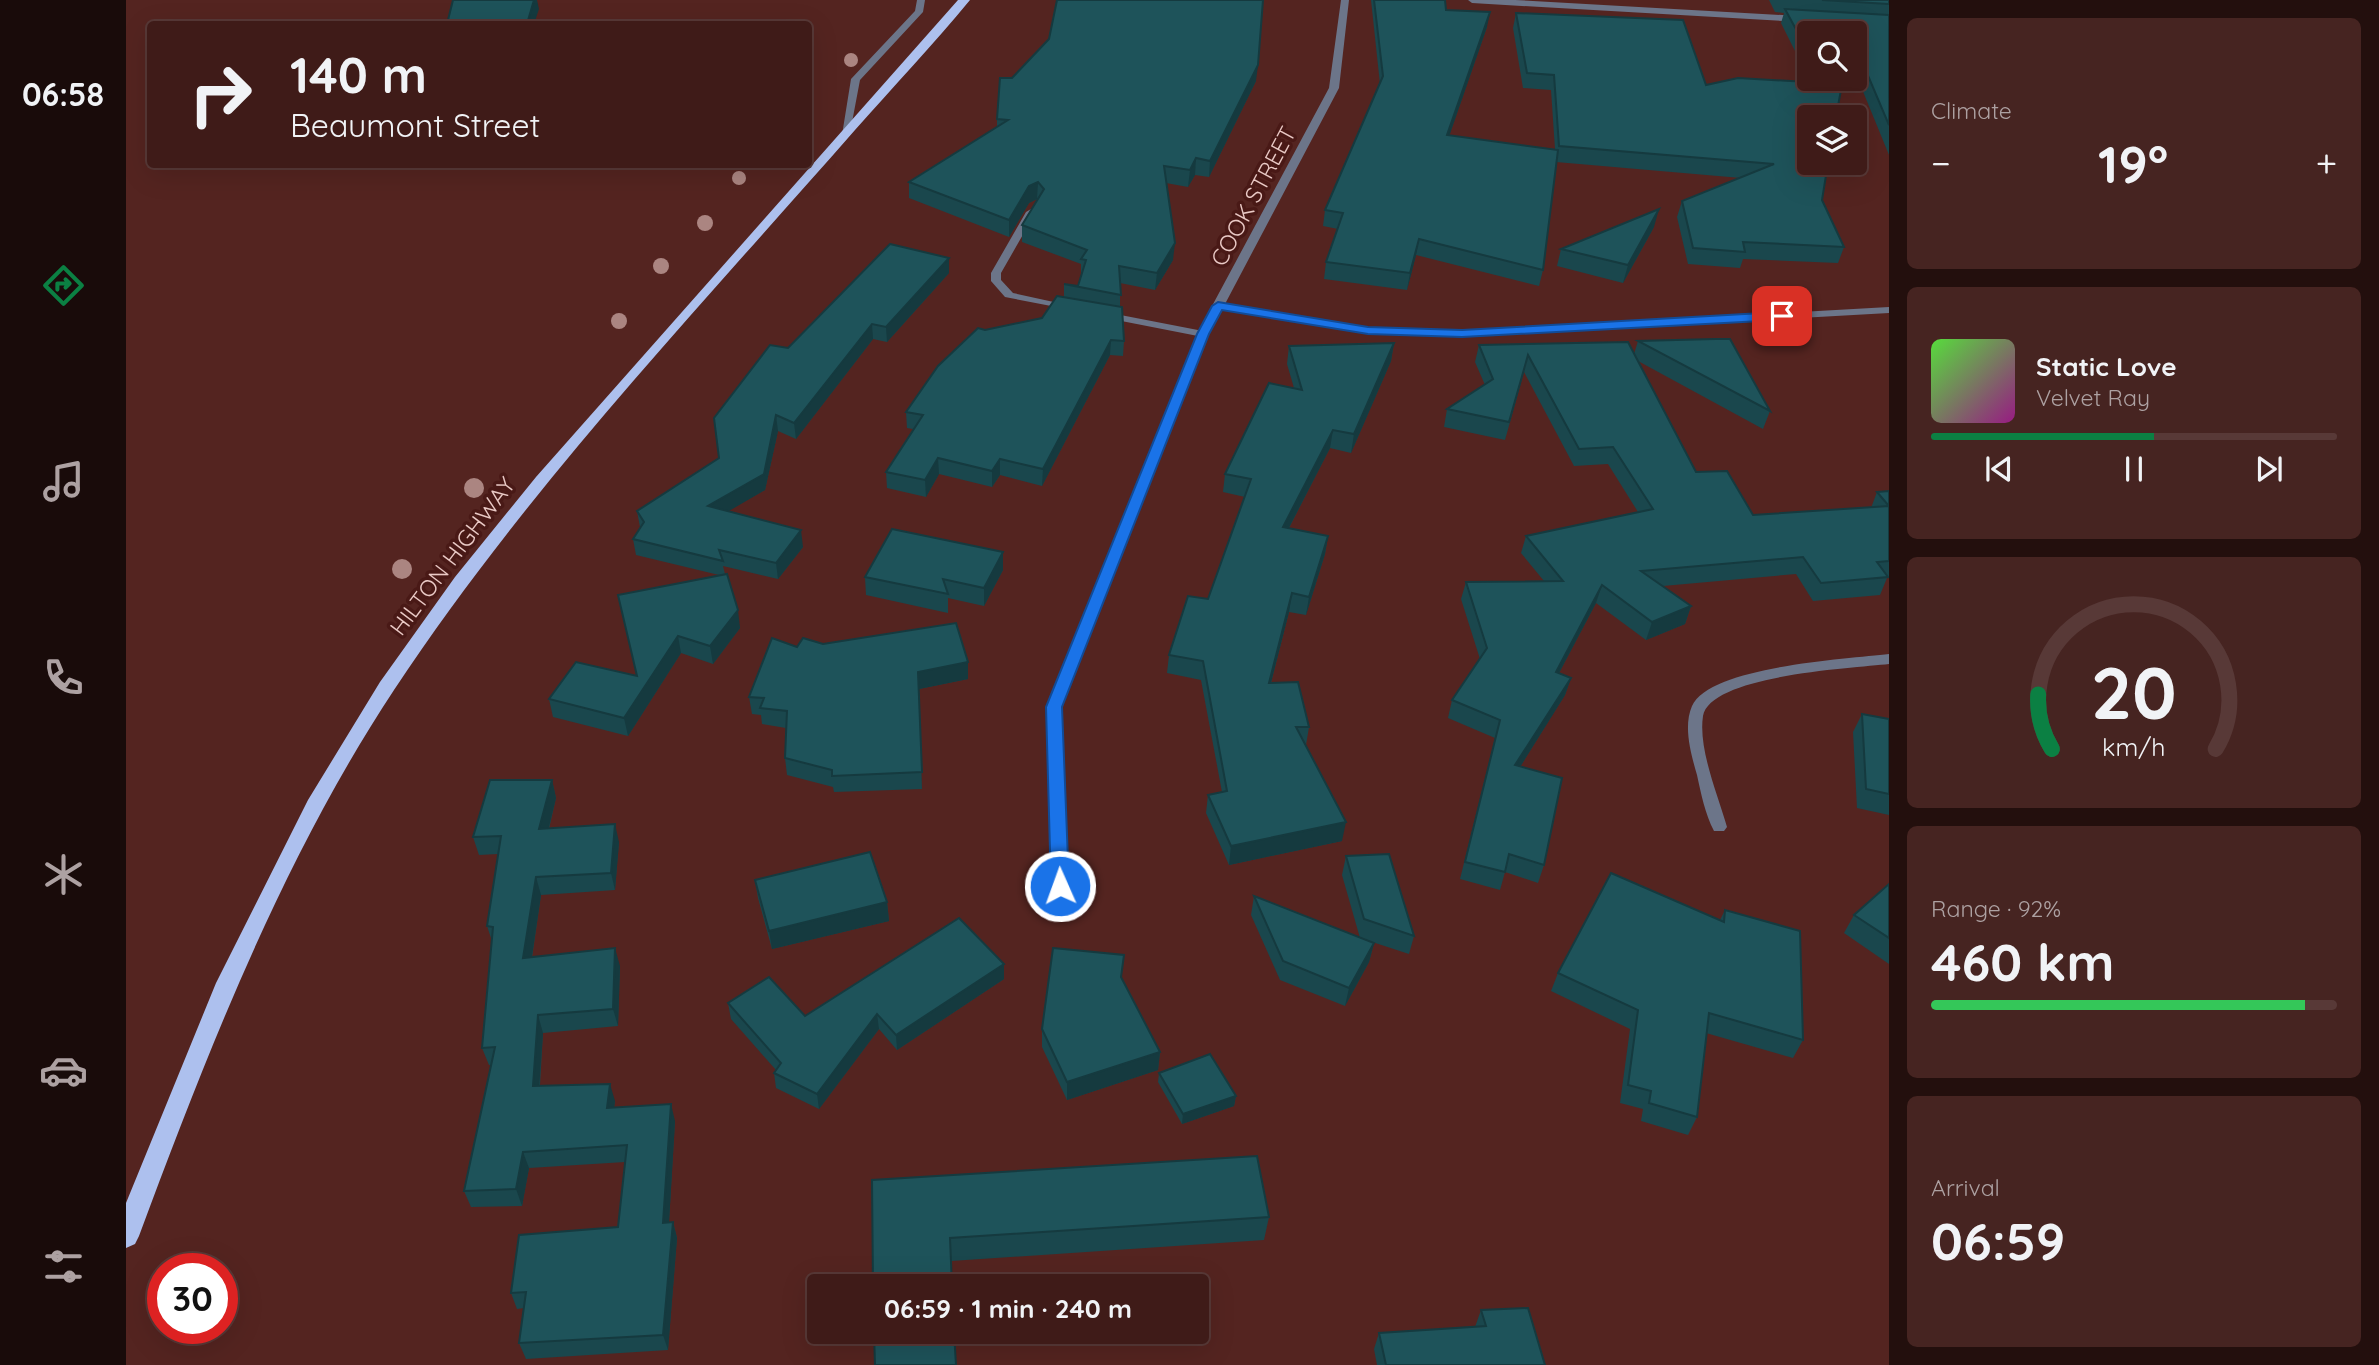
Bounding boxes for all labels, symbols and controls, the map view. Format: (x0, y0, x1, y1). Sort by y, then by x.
map controls (1797, 21, 1867, 175)
button: search (1797, 21, 1867, 91)
text: 140 m (290, 44, 427, 105)
icon: right (175, 49, 266, 140)
text: 06:58 (22, 74, 104, 114)
text: Climate (1931, 96, 2012, 125)
text: Beaumont Street (290, 105, 540, 145)
button: layers (1797, 105, 1867, 175)
street label: COOK STREET (1204, 121, 1302, 271)
text: 19° (2098, 131, 2168, 196)
text: − (1931, 139, 1951, 187)
text: + (2316, 139, 2337, 187)
icon: directions (39, 261, 88, 310)
pin (1752, 286, 1812, 346)
icon: arrive (1763, 297, 1801, 335)
text: Static Love (2036, 350, 2177, 383)
text: Velvet Ray (2036, 383, 2150, 412)
icon: previous (1980, 450, 2018, 488)
icon: pause (2115, 450, 2153, 488)
icon: next (2250, 450, 2288, 488)
icon: music (39, 457, 88, 506)
street label: HILTON HIGHWAY (383, 471, 521, 641)
text: 20 (2091, 646, 2177, 737)
icon: phone (39, 653, 88, 702)
text: km/h (2102, 730, 2166, 761)
position arrow (1023, 849, 1097, 923)
icon: climate (39, 850, 88, 899)
text: Range · 92% (1931, 894, 2061, 923)
text: 460 km (1931, 929, 2114, 994)
icon: car (39, 1046, 88, 1095)
text: Arrival (1931, 1173, 2000, 1202)
text: 06:59 (1931, 1208, 2065, 1273)
icon: filters (39, 1242, 88, 1291)
speed limit sign: 30 (147, 1253, 238, 1344)
text: 06:59 · 1 min · 240 m (884, 1292, 1132, 1325)

